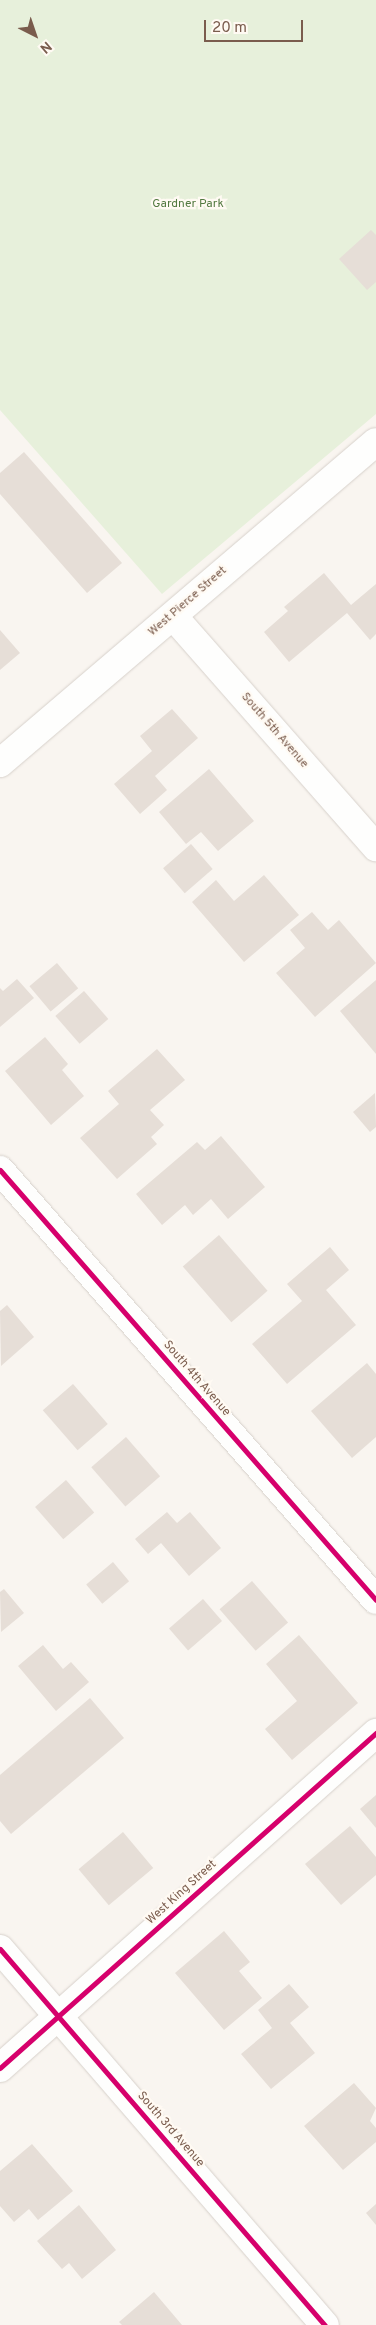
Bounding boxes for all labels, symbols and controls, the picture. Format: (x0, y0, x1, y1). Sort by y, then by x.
north arrow (10, 10, 60, 60)
scale bar (206, 10, 305, 42)
text: 20 m (212, 19, 247, 38)
text: N (36, 37, 55, 56)
park label: Gardner Park (152, 198, 224, 212)
street label: West Pierce Street (146, 564, 230, 640)
street label: South 5th Avenue (237, 690, 311, 772)
street label: South 4th Avenue (159, 1338, 233, 1420)
street label: West King Street (144, 1858, 220, 1928)
street label: South 3rd Avenue (133, 2089, 207, 2171)

